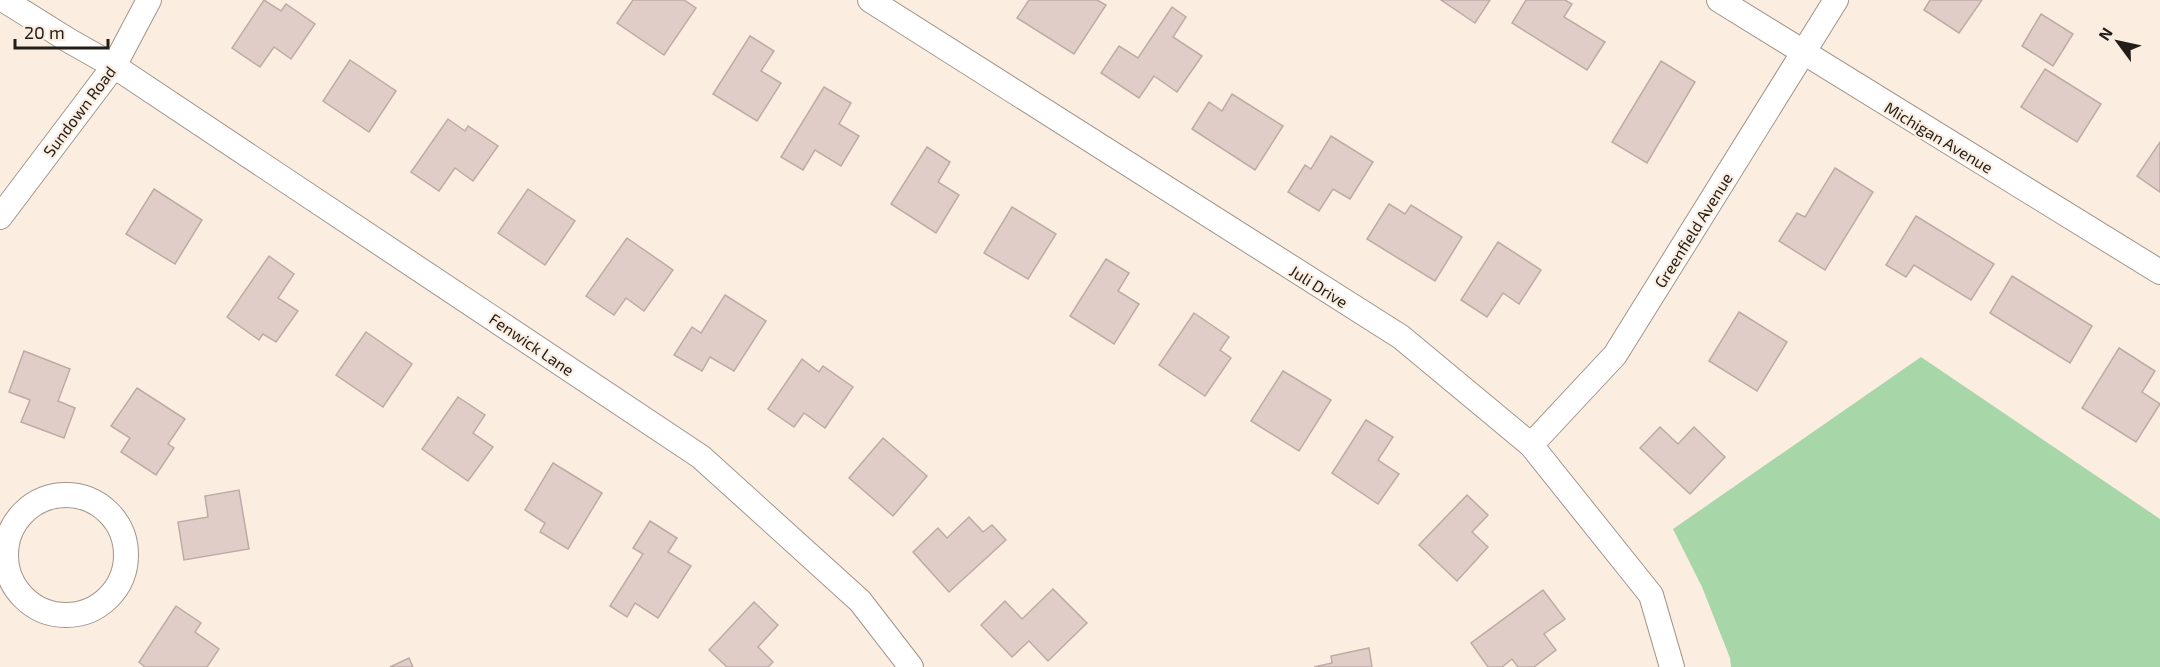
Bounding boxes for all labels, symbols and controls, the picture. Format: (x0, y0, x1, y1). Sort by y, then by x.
scale bar (15, 12, 108, 50)
north arrow (2088, 12, 2148, 72)
text: 20 m (24, 21, 65, 43)
text: N (2094, 24, 2116, 44)
street label: Sundown Road (39, 62, 119, 160)
street label: Michigan Avenue (1881, 97, 1997, 177)
street label: Greenfield Avenue (1650, 169, 1736, 291)
street label: Juli Drive (1286, 261, 1352, 311)
street label: Fenwick Lane (486, 309, 578, 379)

